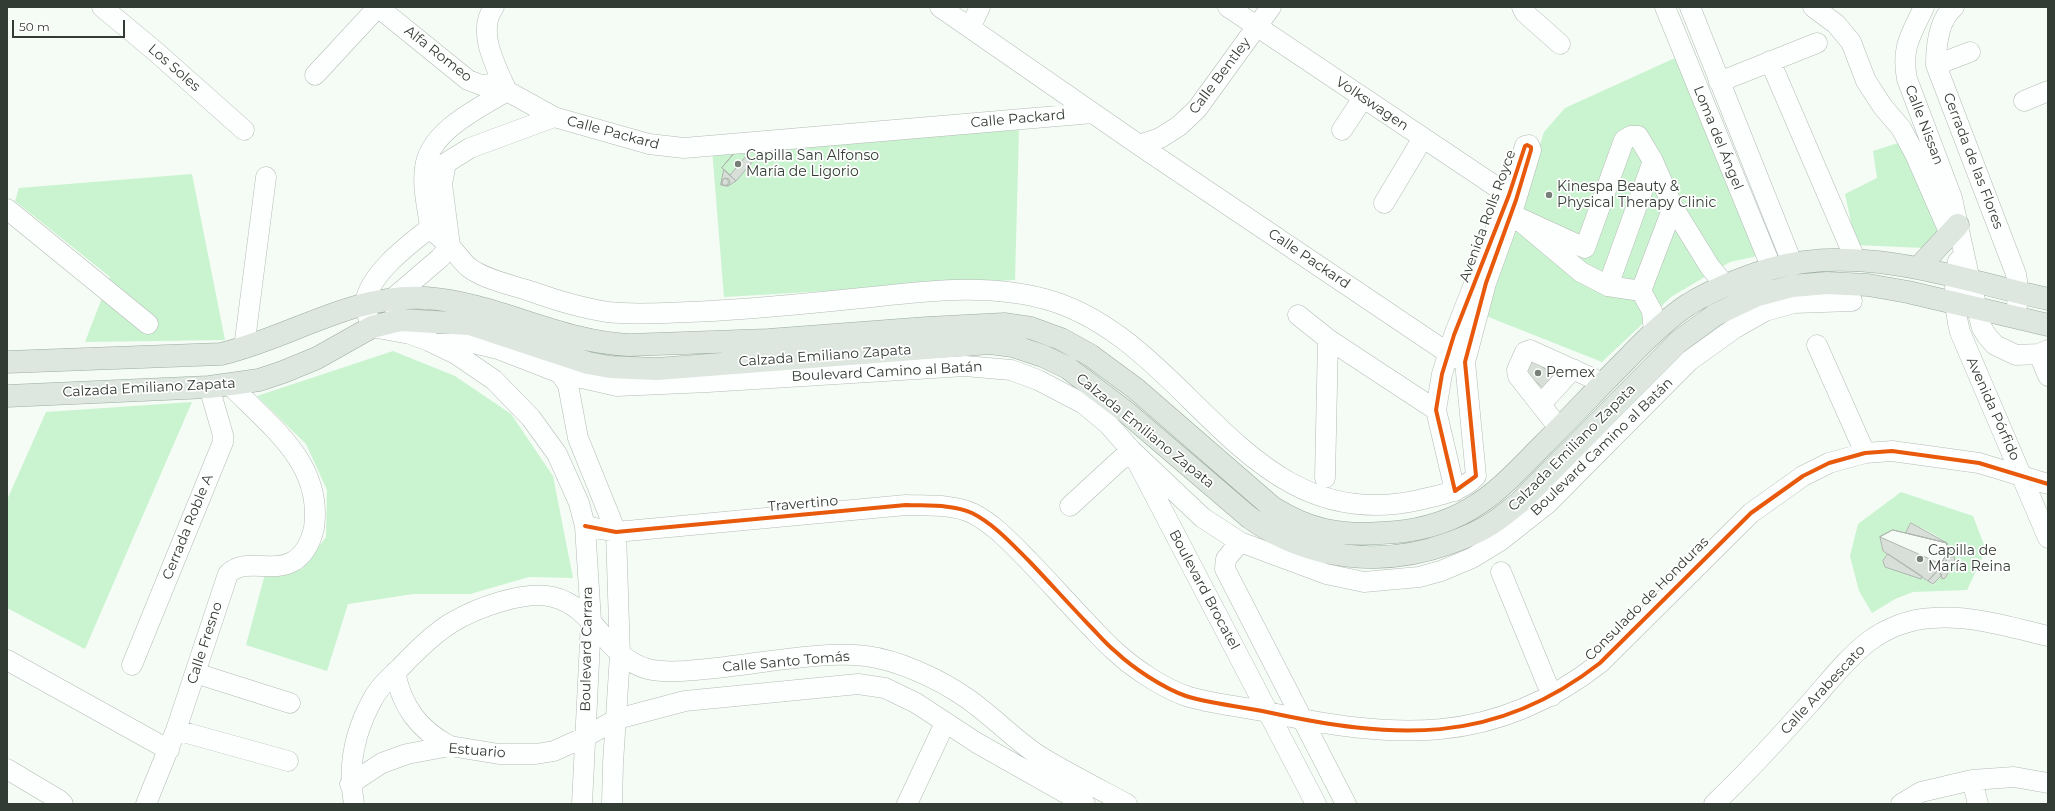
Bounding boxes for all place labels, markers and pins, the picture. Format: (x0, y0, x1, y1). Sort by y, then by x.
place label: Capilla San Alfonso María de Ligorio (746, 148, 879, 180)
marker: Capilla San Alfonso María de Ligorio (733, 159, 743, 169)
place label: Kinespa Beauty & Physical Therapy Clinic (1557, 179, 1716, 212)
marker: Kinespa Beauty & Physical Therapy Clinic (1544, 190, 1554, 200)
place label: Pemex (1546, 365, 1595, 381)
marker: Pemex (1533, 368, 1543, 378)
place label: Capilla de María Reina (1928, 543, 2011, 576)
marker: Capilla de María Reina (1915, 554, 1925, 564)

